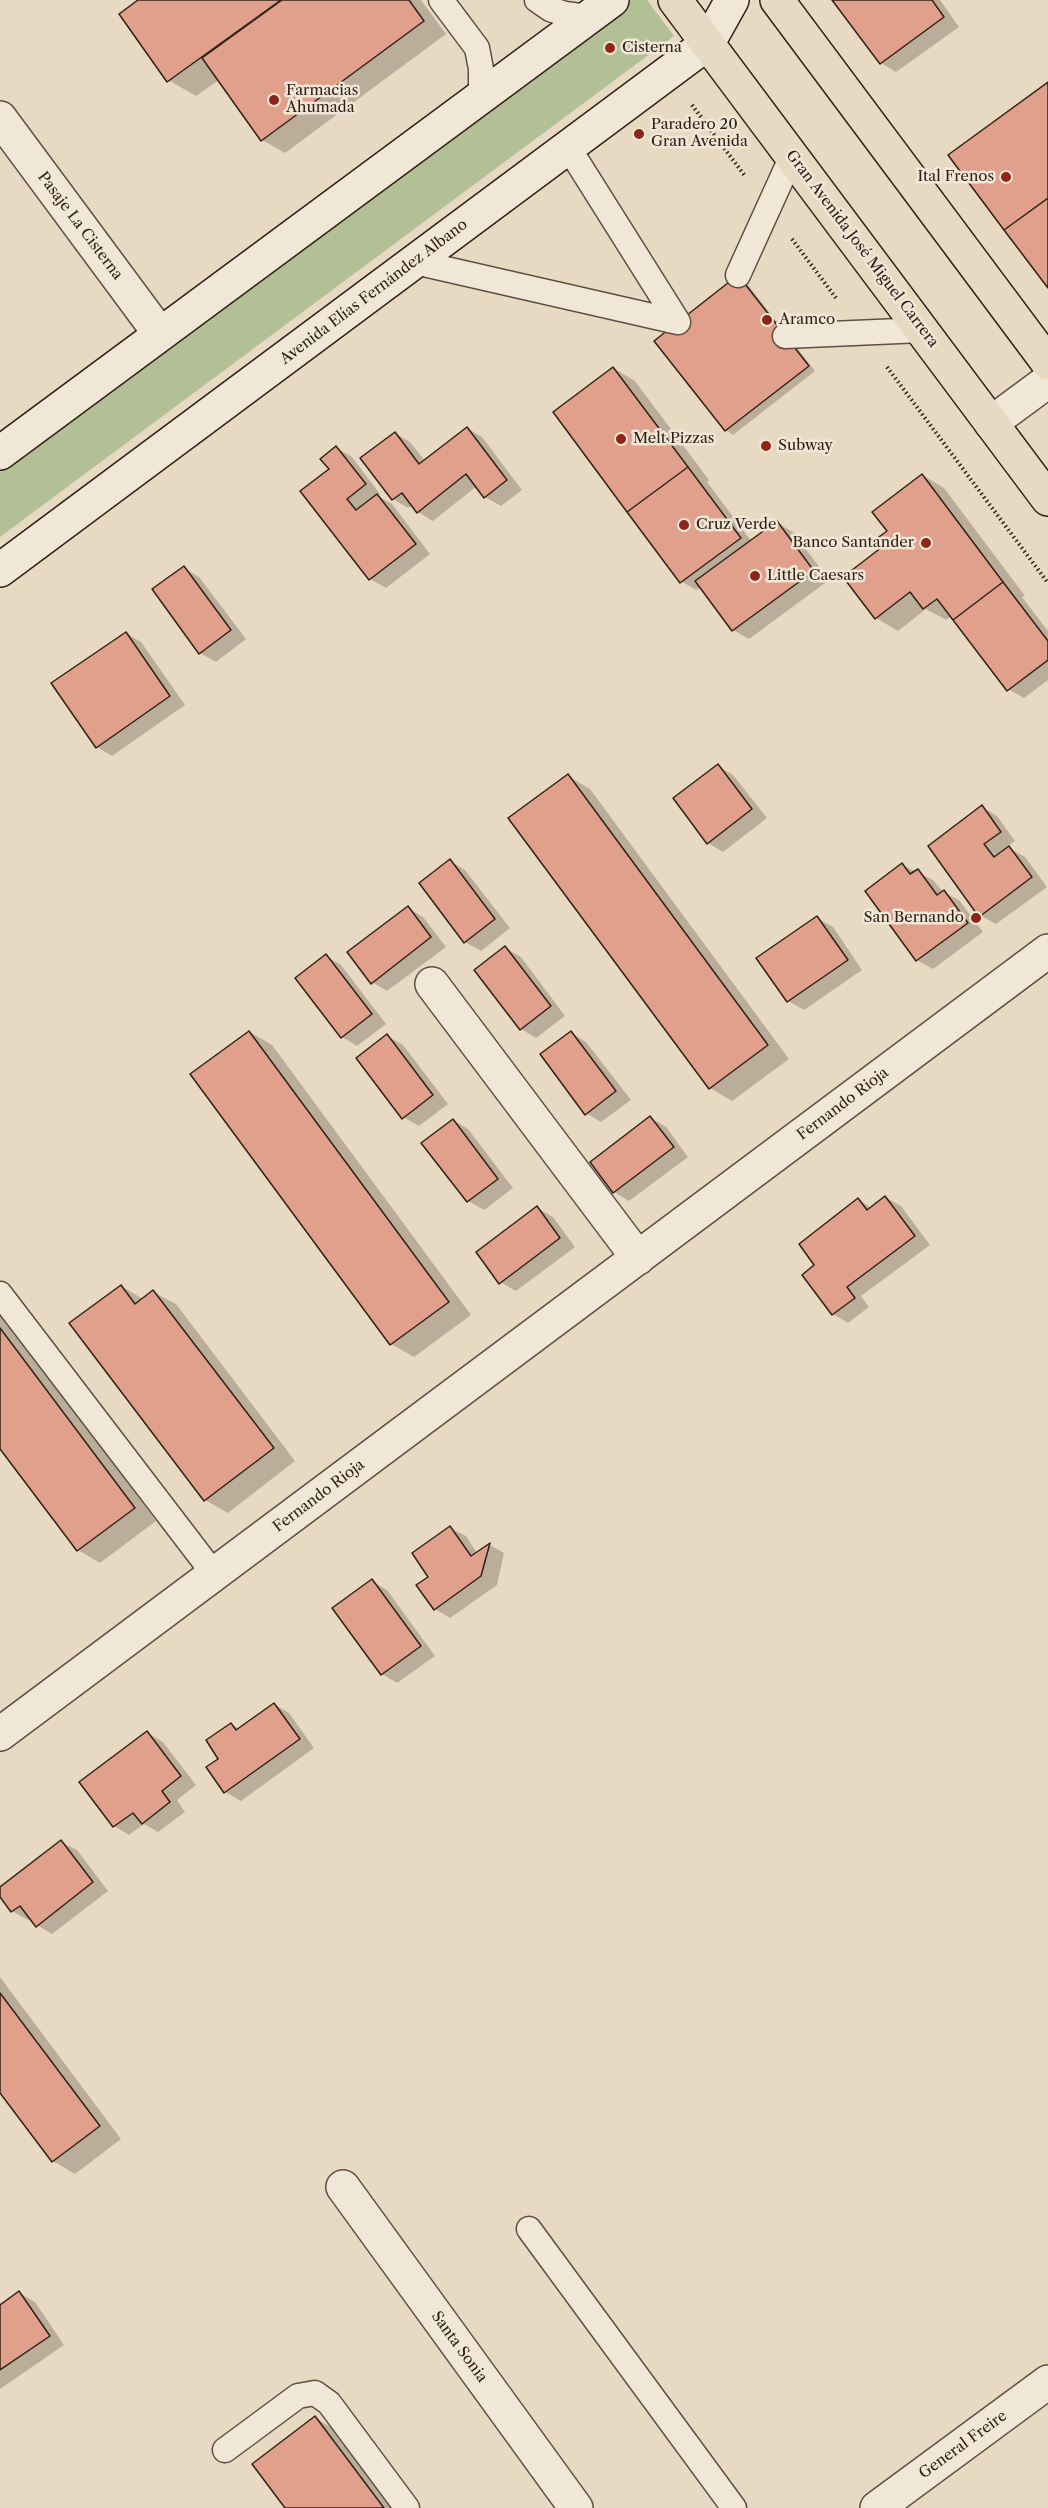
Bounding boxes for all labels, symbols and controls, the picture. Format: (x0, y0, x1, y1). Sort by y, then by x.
place label: Cisterna (622, 39, 682, 57)
marker: Cisterna (603, 41, 617, 55)
place label: Farmacias Ahumada (286, 82, 358, 117)
marker: Farmacias Ahumada (267, 93, 281, 107)
place label: Paradero 20 Gran Avenida (651, 116, 748, 151)
marker: Paradero 20 Gran Avenida (632, 127, 646, 141)
street label: Gran Avenida José Miguel Carrera (782, 147, 942, 351)
place label: Ital Frenos (918, 168, 994, 186)
street label: Pasaje La Cisterna (34, 169, 126, 283)
marker: Ital Frenos (999, 170, 1013, 184)
street label: Avenida Elías Fernández Albano (277, 216, 471, 368)
place label: Aramco (779, 311, 835, 329)
marker: Aramco (760, 313, 774, 327)
place label: Melt Pizzas (633, 430, 714, 448)
marker: Melt Pizzas (614, 432, 628, 446)
place label: Subway (778, 437, 833, 455)
marker: Subway (759, 439, 773, 453)
place label: Cruz Verde (696, 516, 776, 534)
marker: Cruz Verde (677, 518, 691, 532)
place label: Banco Santander (792, 534, 914, 552)
marker: Banco Santander (919, 536, 933, 550)
place label: Little Caesars (767, 567, 864, 585)
marker: Little Caesars (748, 569, 762, 583)
place label: San Bernando (864, 909, 964, 927)
marker: San Bernando (969, 911, 983, 925)
street label: Fernando Rioja (794, 1064, 892, 1144)
street label: Fernando Rioja (270, 1456, 368, 1536)
street label: Santa Sonia (427, 2308, 491, 2386)
street label: General Freire (916, 2407, 1010, 2483)

